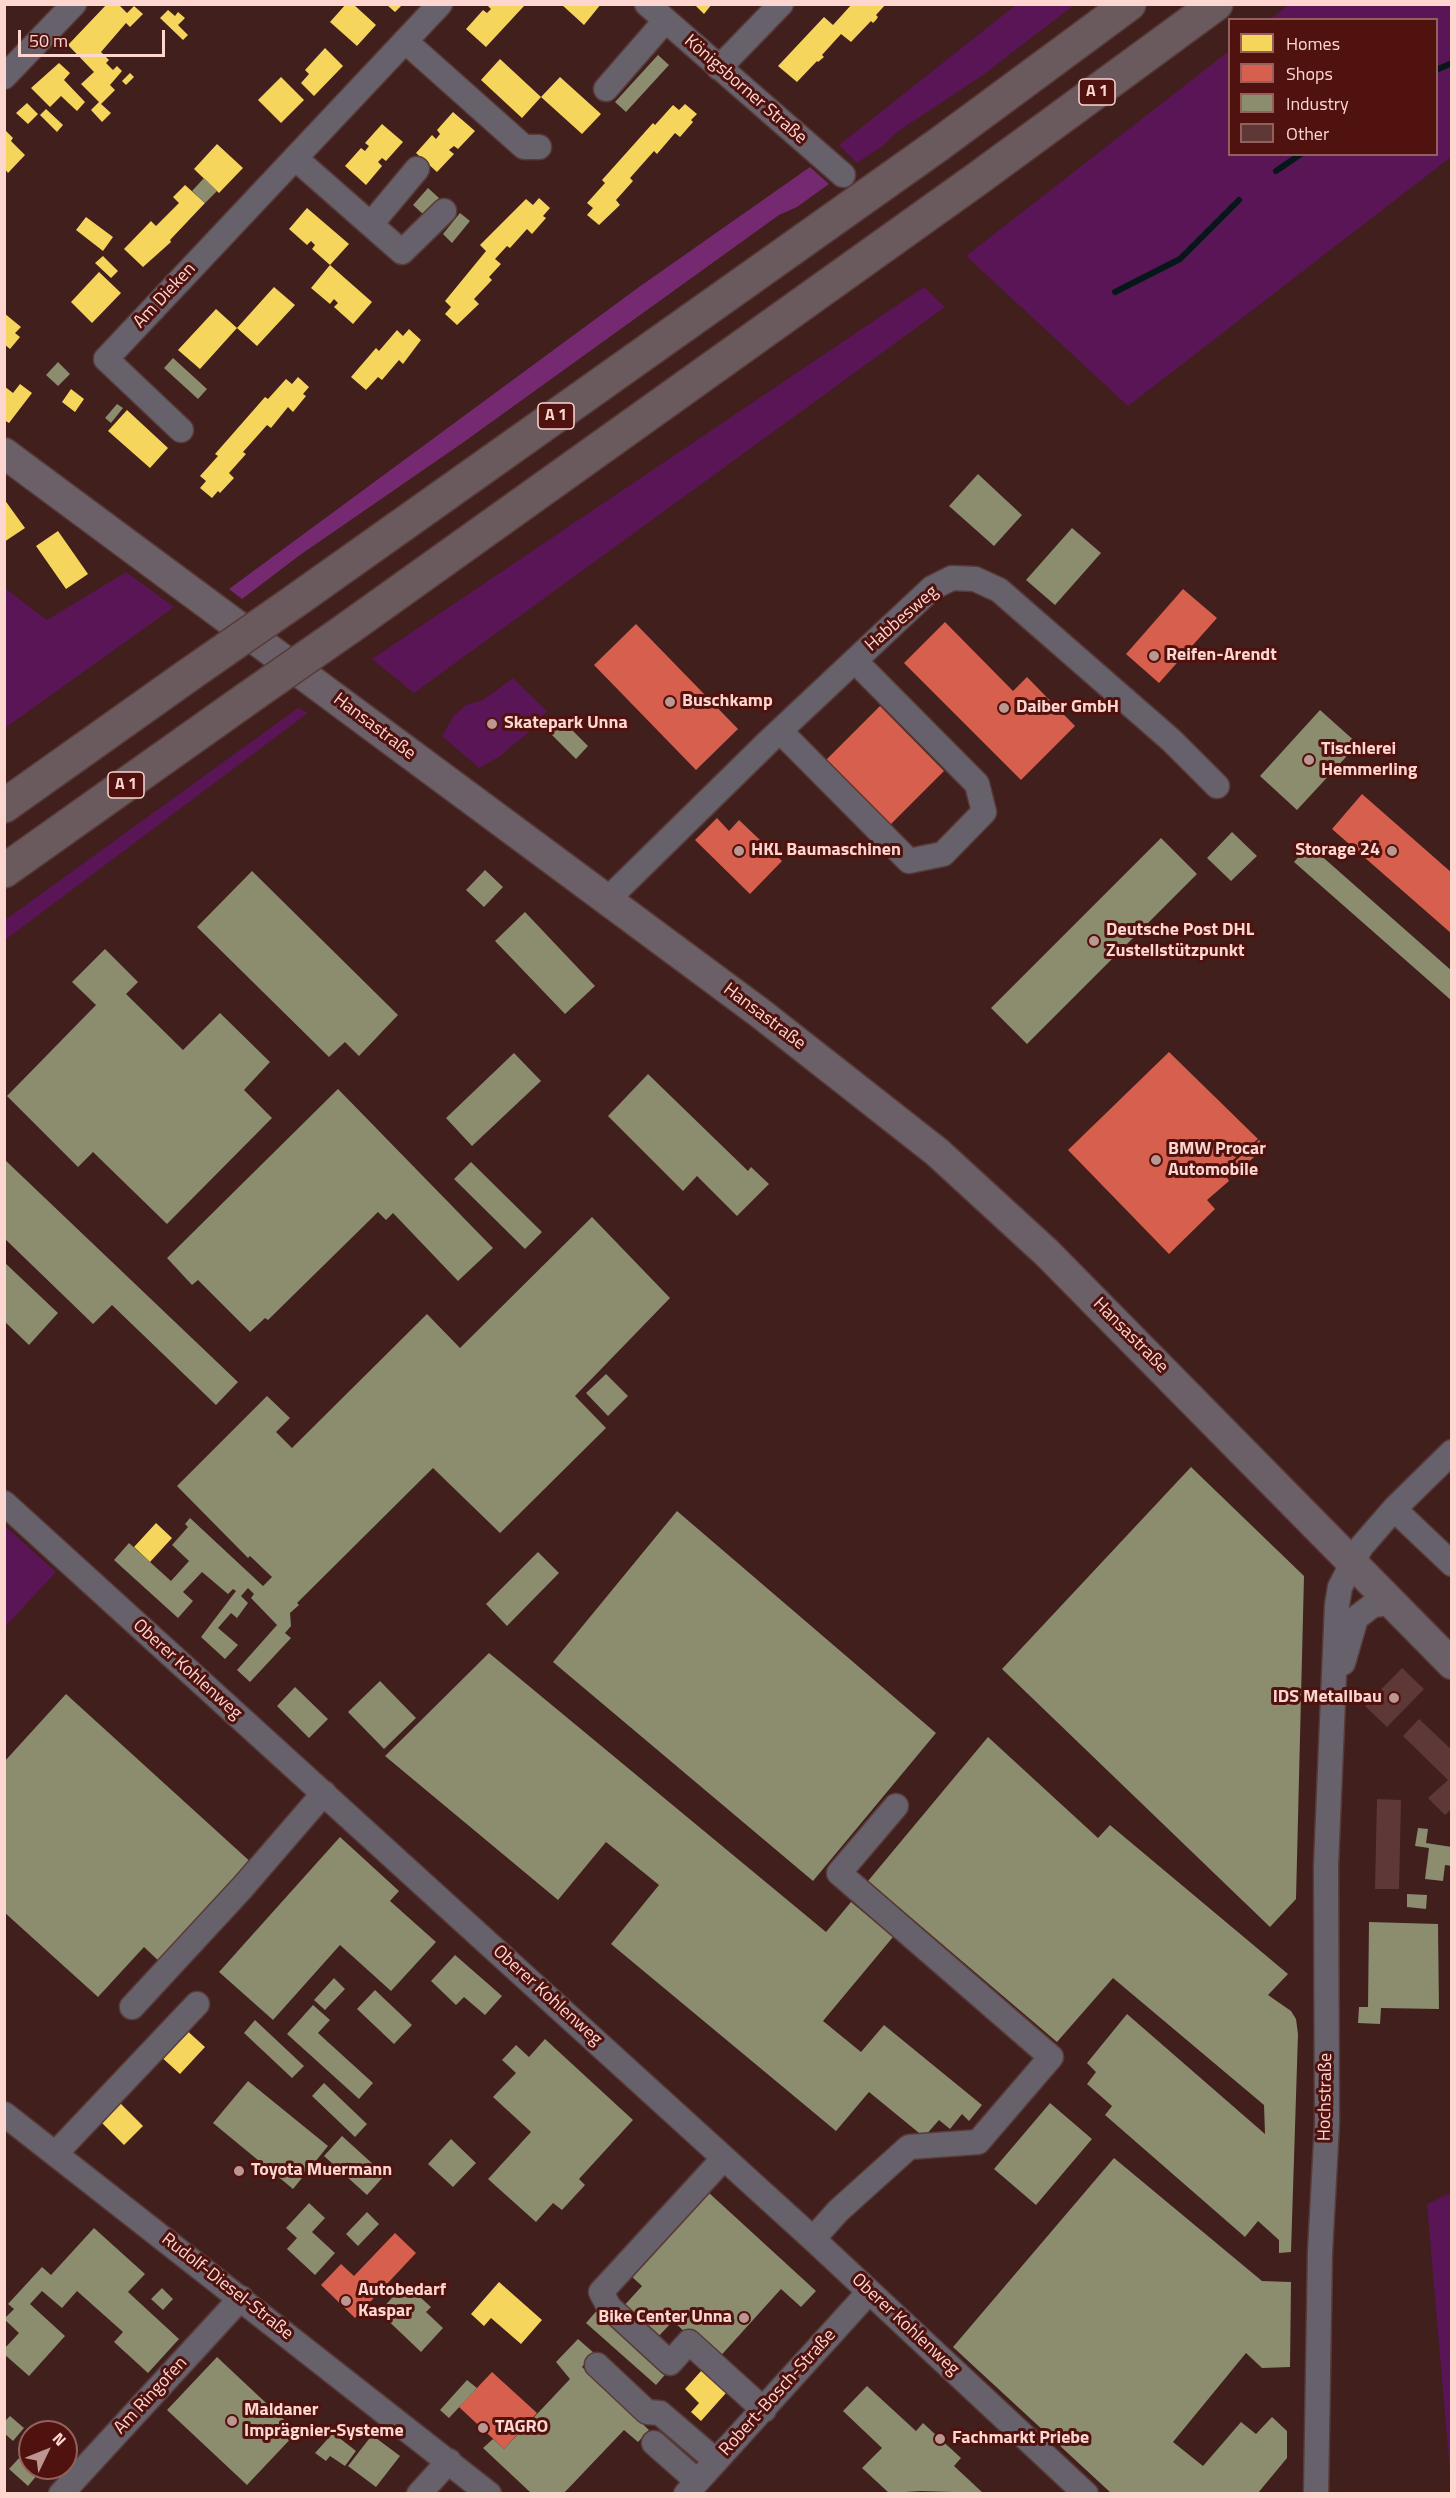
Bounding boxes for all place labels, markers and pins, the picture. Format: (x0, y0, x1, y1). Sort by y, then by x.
place label: Reifen-Arendt (1166, 645, 1277, 667)
marker: Reifen-Arendt (1147, 649, 1161, 663)
place label: Buschkamp (682, 691, 773, 713)
marker: Buschkamp (663, 695, 677, 709)
place label: Daiber GmbH (1016, 697, 1119, 719)
marker: Daiber GmbH (997, 701, 1011, 715)
place label: Skatepark Unna (504, 713, 628, 735)
marker: Skatepark Unna (485, 717, 499, 731)
place label: Tischlerei Hemmerling (1321, 739, 1417, 782)
marker: Tischlerei Hemmerling (1302, 753, 1316, 767)
place label: HKL Baumaschinen (751, 840, 901, 862)
place label: Storage 24 (1295, 840, 1380, 862)
marker: HKL Baumaschinen (732, 844, 746, 858)
marker: Storage 24 (1385, 844, 1399, 858)
place label: Deutsche Post DHL Zustellstützpunkt (1106, 920, 1254, 962)
marker: Deutsche Post DHL Zustellstützpunkt (1087, 934, 1101, 948)
place label: BMW Procar Automobile (1168, 1139, 1266, 1182)
marker: BMW Procar Automobile (1149, 1153, 1163, 1167)
place label: IDS Metallbau (1273, 1687, 1382, 1709)
marker: IDS Metallbau (1387, 1691, 1401, 1705)
place label: Toyota Muermann (251, 2160, 392, 2182)
marker: Toyota Muermann (232, 2164, 246, 2178)
place label: Autobedarf Kaspar (358, 2280, 446, 2322)
marker: Autobedarf Kaspar (339, 2294, 353, 2308)
place label: Bike Center Unna (598, 2307, 732, 2329)
marker: Bike Center Unna (737, 2311, 751, 2325)
place label: Maldaner Imprägnier-Systeme (244, 2400, 404, 2442)
marker: Maldaner Imprägnier-Systeme (225, 2414, 239, 2428)
place label: TAGRO (495, 2417, 548, 2439)
marker: TAGRO (476, 2421, 490, 2435)
place label: Fachmarkt Priebe (952, 2428, 1089, 2450)
marker: Fachmarkt Priebe (933, 2432, 947, 2446)

